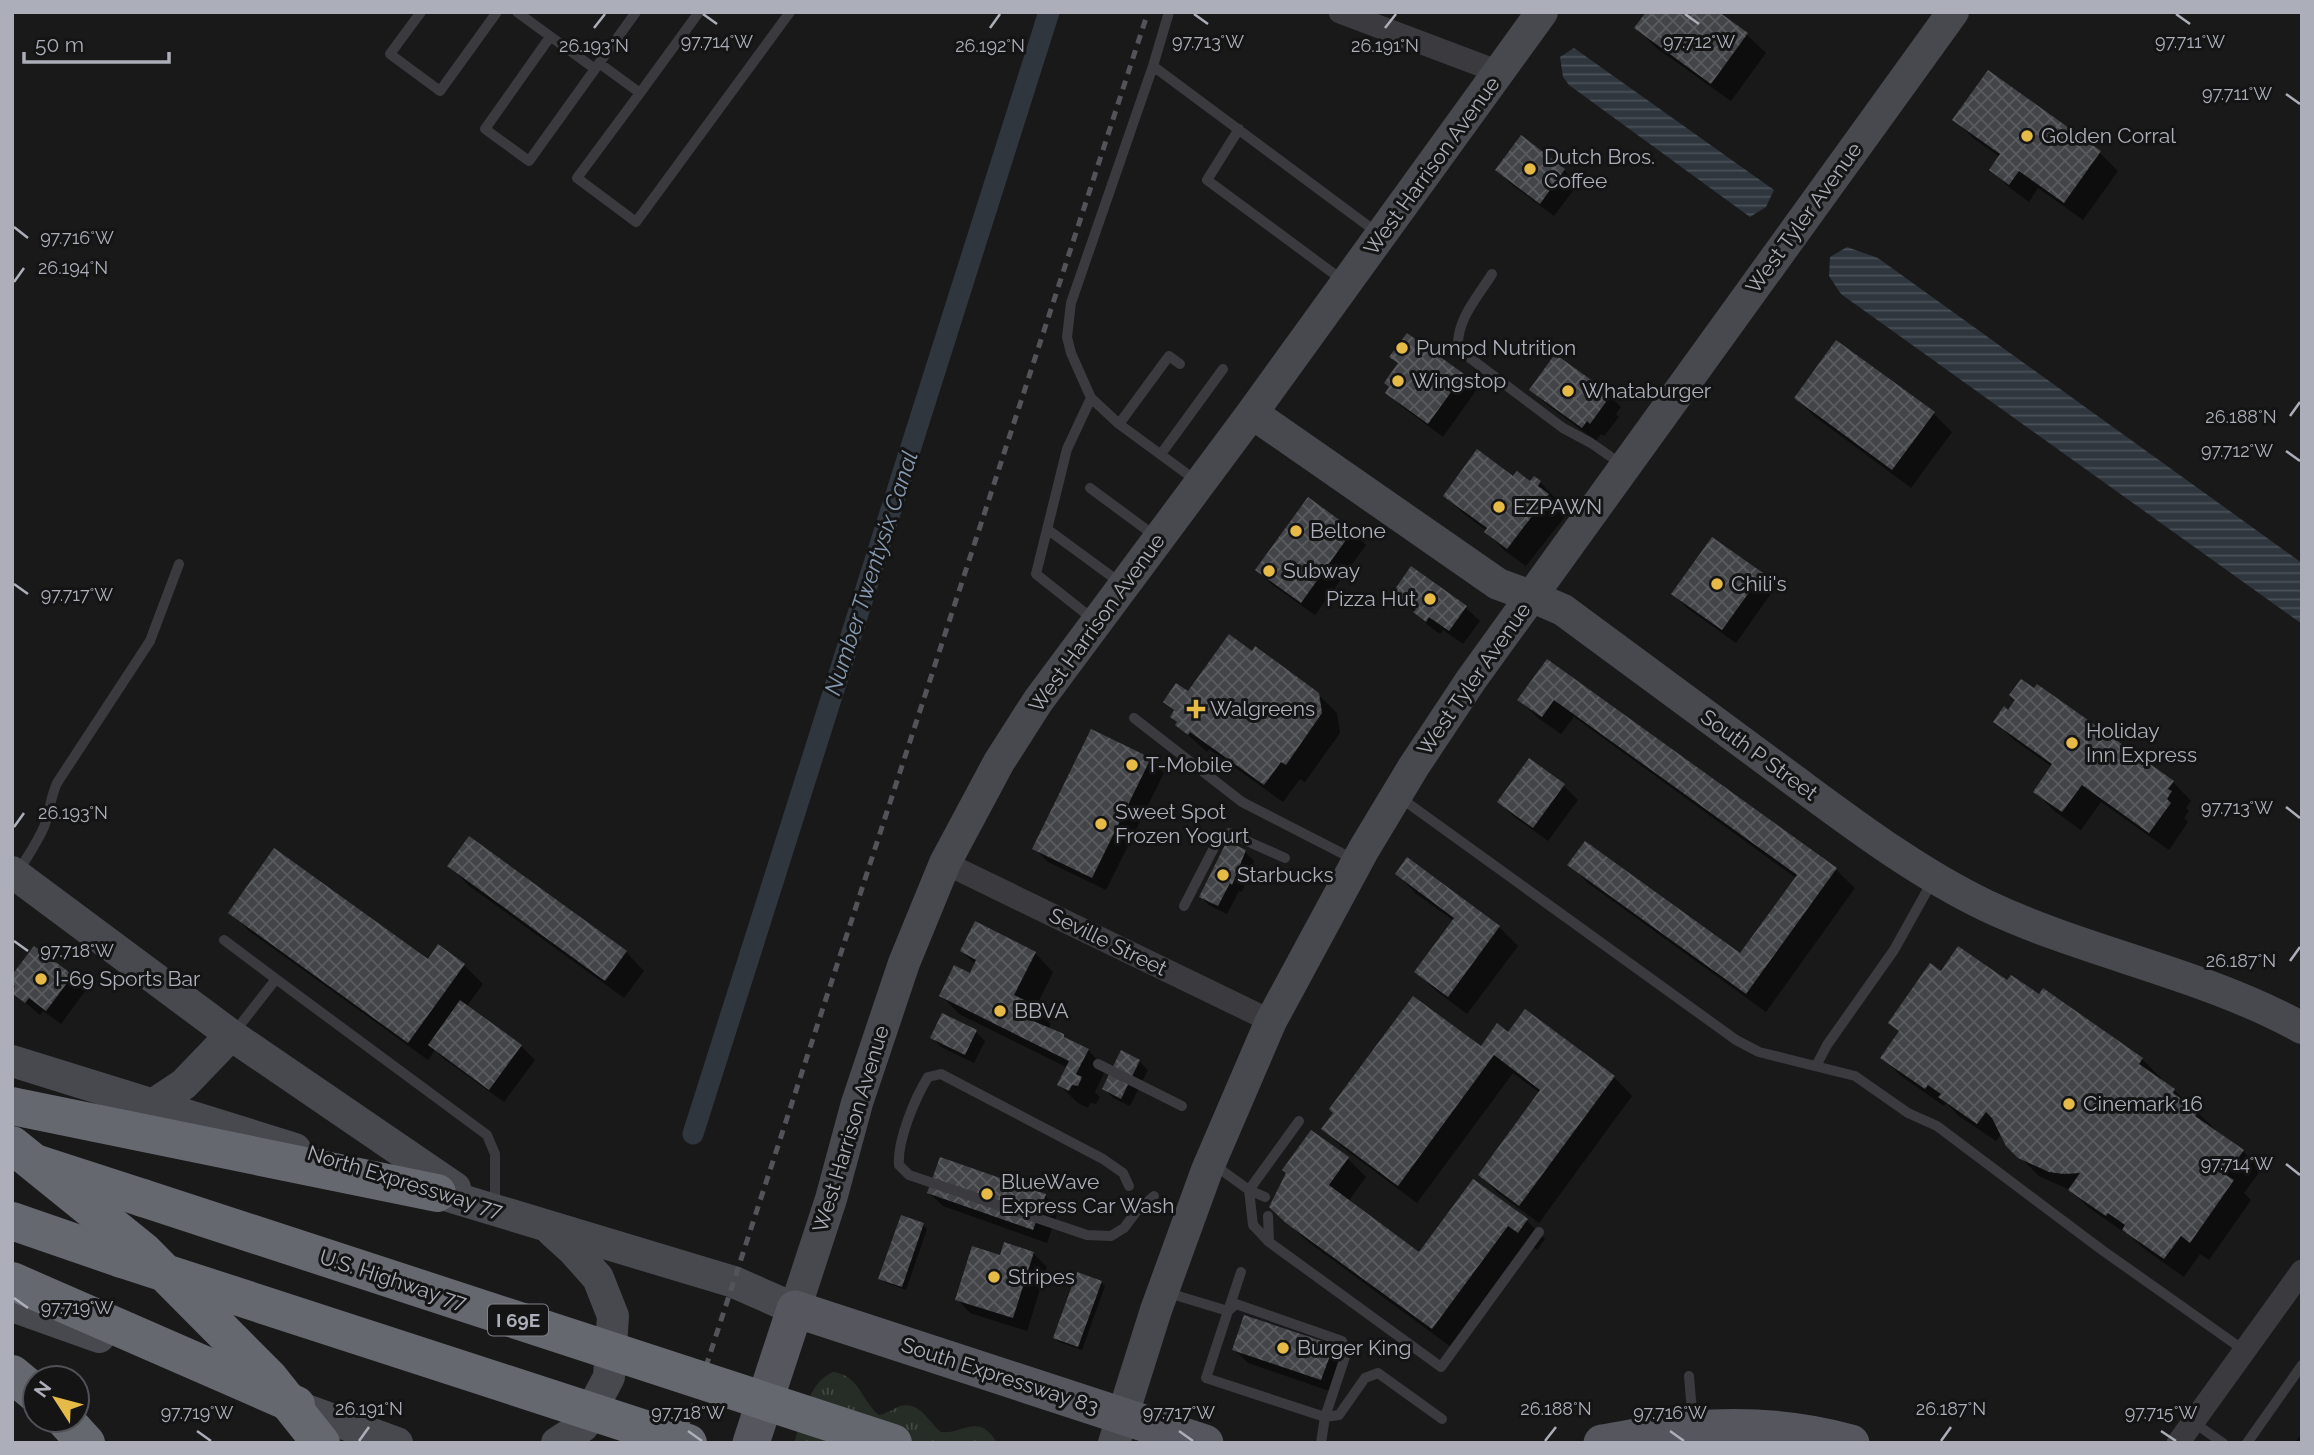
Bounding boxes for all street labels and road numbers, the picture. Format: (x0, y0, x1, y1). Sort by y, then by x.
street label: West Harrison Avenue (1358, 71, 1505, 260)
street label: West Tyler Avenue (1740, 137, 1867, 298)
street label: West Harrison Avenue (1023, 528, 1170, 717)
street label: West Tyler Avenue (1412, 598, 1536, 760)
street label: South P Street (1696, 704, 1823, 805)
street label: Seville Street (1045, 902, 1171, 981)
street label: West Harrison Avenue (807, 1022, 894, 1235)
street label: North Expressway 77 (304, 1140, 507, 1223)
street label: U.S. Highway 77 (316, 1244, 471, 1315)
road number: I 69E (488, 1304, 548, 1336)
street label: South Expressway 83 (898, 1332, 1102, 1419)

